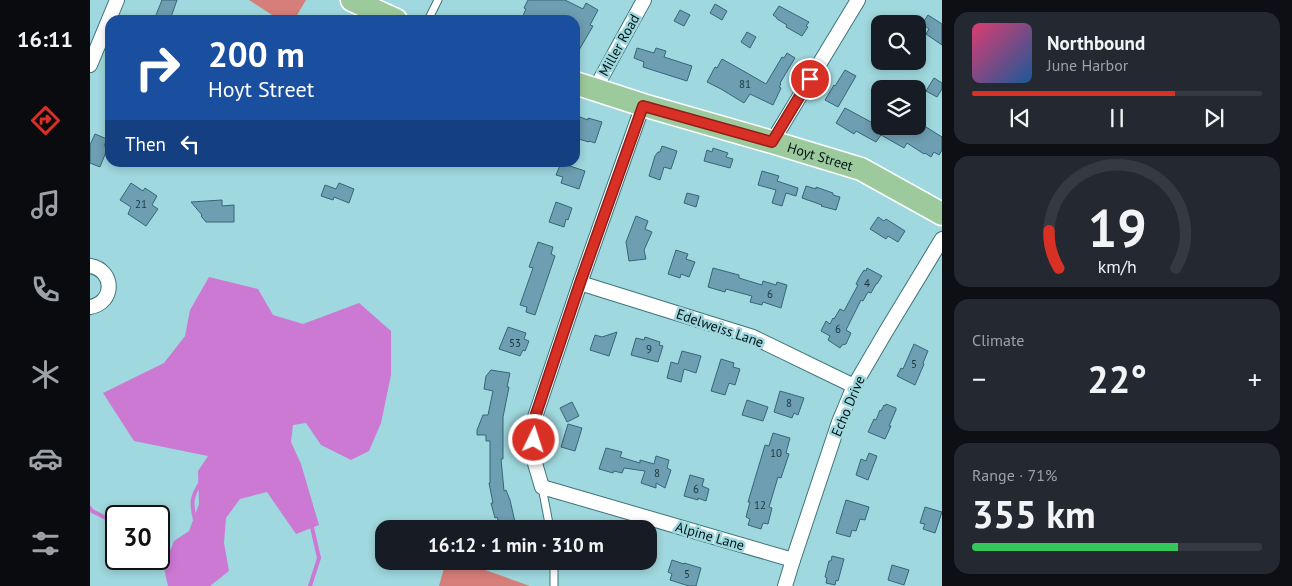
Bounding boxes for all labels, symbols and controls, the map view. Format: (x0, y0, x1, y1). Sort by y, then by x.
street label: Miller Road (595, 11, 643, 79)
map controls (871, 15, 926, 135)
button: search (871, 15, 926, 70)
text: 16:11 (17, 25, 73, 53)
text: 200 m (208, 31, 305, 77)
text: Northbound (1047, 31, 1145, 55)
icon: right (125, 35, 190, 100)
text: June Harbor (1047, 55, 1128, 75)
pin (789, 58, 831, 100)
icon: arrive (796, 65, 824, 93)
text: Hoyt Street (208, 75, 314, 103)
house number: 81 (739, 77, 751, 91)
button: layers (871, 80, 926, 135)
icon: directions (28, 103, 63, 138)
icon: previous (1006, 104, 1034, 132)
icon: pause (1103, 104, 1131, 132)
icon: next (1200, 104, 1228, 132)
icon: left (176, 130, 204, 158)
text: Then (125, 132, 166, 156)
street label: Hoyt Street (785, 138, 855, 175)
icon: music (28, 187, 63, 222)
text: 19 (1088, 194, 1146, 261)
house number: 21 (135, 197, 147, 211)
text: km/h (1097, 255, 1137, 278)
icon: phone (28, 272, 63, 307)
house number: 4 (864, 276, 870, 290)
house number: 6 (767, 287, 773, 301)
street label: Edelweiss Lane (674, 305, 766, 351)
house number: 6 (835, 322, 841, 336)
text: Climate (972, 330, 1024, 350)
house number: 53 (509, 336, 521, 350)
house number: 9 (646, 342, 652, 356)
text: 22° (1087, 354, 1147, 403)
icon: climate (28, 357, 63, 392)
house number: 5 (911, 357, 917, 371)
text: − (972, 360, 986, 397)
text: + (1248, 360, 1262, 397)
street label: Echo Drive (827, 373, 869, 439)
house number: 8 (786, 396, 792, 410)
position arrow (507, 413, 559, 465)
icon: car (28, 441, 63, 476)
house number: 10 (770, 446, 782, 460)
text: Range · 71% (972, 465, 1057, 485)
house number: 8 (654, 466, 660, 480)
house number: 6 (693, 482, 699, 496)
text: 355 km (972, 489, 1096, 538)
house number: 12 (754, 498, 766, 512)
speed limit sign: 30 (105, 505, 170, 570)
street label: Alpine Lane (673, 518, 747, 554)
icon: filters (28, 526, 63, 561)
text: 16:12 · 1 min · 310 m (428, 533, 604, 557)
house number: 5 (684, 567, 690, 581)

